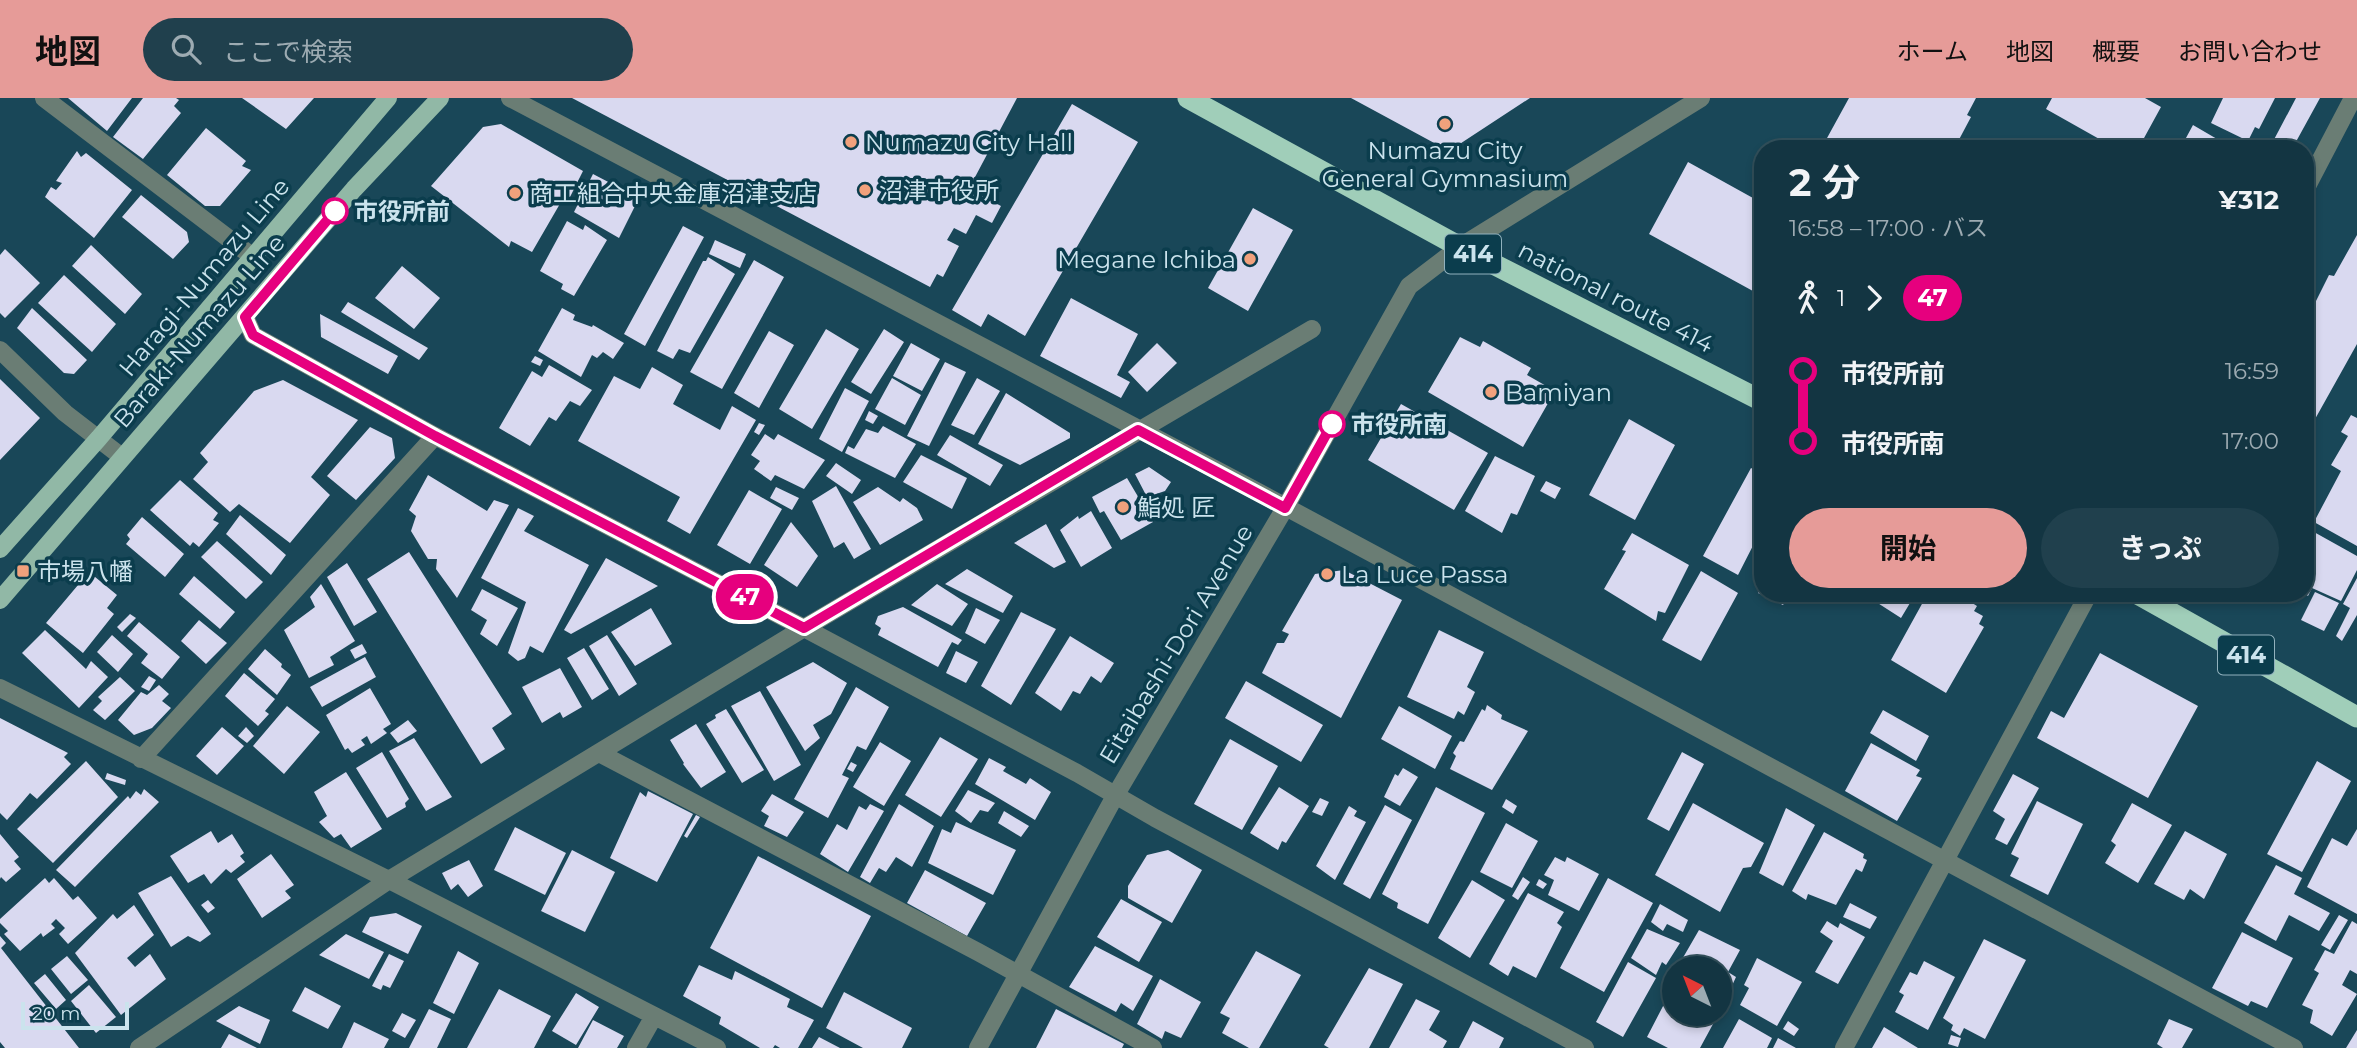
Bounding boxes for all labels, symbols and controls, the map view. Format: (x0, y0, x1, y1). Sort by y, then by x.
search box (143, 18, 633, 81)
icon: search (167, 30, 205, 68)
text: 地図 (35, 31, 101, 71)
text: ここで検索 (223, 36, 353, 68)
text: ホーム (1897, 37, 1968, 66)
text: 地図 (2006, 37, 2054, 66)
text: 概要 (2092, 37, 2140, 66)
text: お問い合わせ (2178, 37, 2322, 66)
marker: Numazu City General Gymnasium (1437, 116, 1453, 132)
place label: Numazu City Hall (865, 128, 1073, 157)
marker: Numazu City Hall (843, 134, 859, 150)
place label: Numazu City General Gymnasium (1322, 136, 1568, 193)
text: 2 分 (1789, 159, 1860, 206)
street label: Haragi-Numazu Line (113, 172, 295, 382)
place label: 沼津市役所 (879, 176, 999, 205)
place label: 商工組合中央金庫沼津支店 (529, 179, 817, 208)
marker: 沼津市役所 (857, 182, 873, 198)
text: ¥312 (2219, 184, 2279, 216)
marker: 商工組合中央金庫沼津支店 (507, 185, 523, 201)
place label: 市役所前 (354, 197, 450, 226)
marker: 市役所前 (322, 198, 348, 224)
text: 16:58 – 17:00 · バス (1789, 214, 1988, 242)
street label: Baraki-Numazu Line (107, 229, 291, 433)
road number: 414 (1445, 234, 1501, 274)
street label: national route 414 (1514, 235, 1719, 359)
place label: Megane Ichiba (1057, 245, 1236, 274)
marker: Megane Ichiba (1242, 251, 1258, 267)
icon: walk (1789, 279, 1827, 317)
icon: forward (1855, 279, 1893, 317)
text: 47 (1917, 283, 1948, 312)
text: 1 (1837, 284, 1845, 312)
text: 16:59 (2225, 357, 2279, 385)
text: 市役所前 (1841, 358, 1945, 390)
place label: Bamiyan (1505, 378, 1612, 407)
marker: Bamiyan (1483, 384, 1499, 400)
place label: 市役所南 (1351, 410, 1447, 439)
marker: 市役所南 (1319, 411, 1345, 437)
text: 17:00 (2222, 427, 2279, 455)
text: 市役所南 (1841, 428, 1945, 460)
place label: 鮨処 匠 (1137, 493, 1215, 522)
marker: 鮨処 匠 (1115, 499, 1131, 515)
button: 開始 (1789, 508, 2027, 588)
button: きっぷ (2041, 508, 2279, 588)
street label: Eitaibashi-Dori Avenue (1093, 519, 1259, 769)
place label: 市場八幡 (37, 557, 133, 586)
place label: La Luce Passa (1341, 560, 1508, 589)
marker: 市場八幡 (15, 563, 31, 579)
marker: La Luce Passa (1319, 566, 1335, 582)
line badge: 47 (714, 574, 776, 620)
text: 47 (730, 582, 760, 611)
road number: 414 (2218, 636, 2274, 674)
north arrow (1662, 956, 1732, 1026)
map controls (1662, 956, 1732, 1026)
scale bar (21, 999, 130, 1031)
text: 20 m (32, 1002, 80, 1025)

